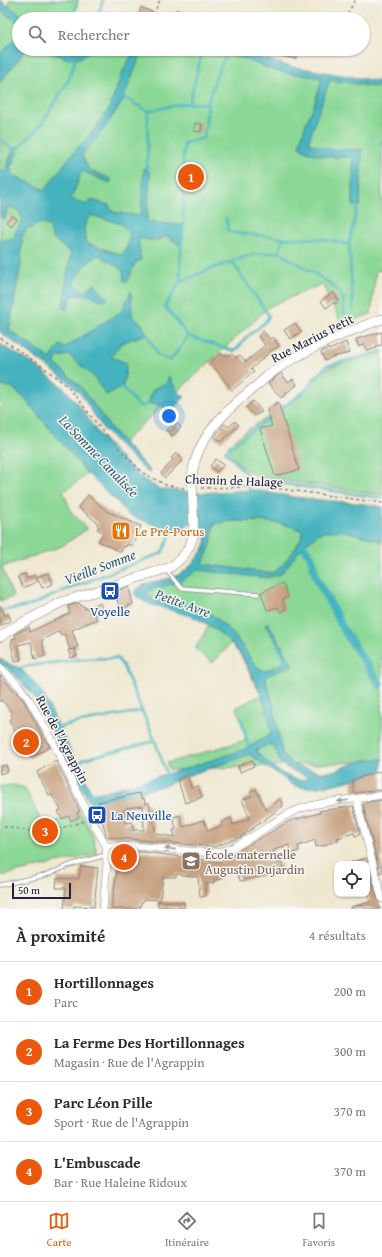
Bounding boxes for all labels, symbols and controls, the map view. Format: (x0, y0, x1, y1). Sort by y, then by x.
search box (12, 12, 370, 56)
icon: search (26, 23, 48, 45)
text: Rechercher (58, 24, 130, 45)
pin: 1 (178, 162, 204, 192)
street label: Rue Marius Petit (268, 309, 357, 367)
your location (159, 406, 179, 426)
water label: La Somme Canalisée (54, 410, 144, 502)
street label: Chemin de Halage (185, 469, 283, 492)
restaurant icon: Le Pré-Porus (110, 520, 132, 542)
place label: Le Pré-Porus (135, 522, 204, 541)
water label: Vieille Somme (61, 544, 139, 590)
bus stop icon: Voyelle (99, 580, 121, 602)
water label: Petite Avre (152, 583, 214, 622)
place label: Voyelle (90, 602, 130, 621)
street label: Rue de l'Agrappin (31, 692, 94, 787)
pin: 2 (13, 727, 39, 757)
one-way arrow (337, 798, 349, 804)
bus stop icon: La Neuville (86, 804, 108, 826)
place label: La Neuville (111, 806, 172, 825)
pin: 3 (32, 816, 58, 846)
pin: 4 (111, 842, 137, 872)
place label: École maternelle Augustin Dujardin (205, 845, 305, 879)
one-way arrow (164, 846, 176, 852)
school or university icon: École maternelle Augustin Dujardin (180, 850, 202, 872)
map controls (334, 861, 370, 897)
button: locate (334, 861, 370, 897)
scale bar (12, 881, 71, 900)
text: 50 m (18, 882, 40, 898)
text: À proximité (16, 923, 105, 948)
text: 4 résultats (309, 926, 366, 945)
text: Hortillonnages (54, 972, 154, 993)
text: 1 (26, 982, 32, 1001)
text: 200 m (334, 982, 366, 1001)
text: Parc (54, 993, 78, 1012)
text: La Ferme Des Hortillonnages (54, 1032, 245, 1053)
text: 2 (26, 1042, 32, 1061)
text: 300 m (334, 1042, 366, 1061)
text: Magasin · Rue de l'Agrappin (54, 1053, 205, 1072)
text: Parc Léon Pille (54, 1092, 153, 1113)
text: 3 (26, 1102, 32, 1121)
text: 370 m (334, 1102, 366, 1121)
text: Sport · Rue de l'Agrappin (54, 1113, 189, 1132)
text: L'Embuscade (54, 1152, 141, 1173)
text: 4 (26, 1162, 32, 1181)
text: 370 m (334, 1162, 366, 1181)
text: Bar · Rue Haleine Ridoux (54, 1173, 187, 1192)
tab: Carte (47, 1210, 72, 1250)
tab: Itinéraire (165, 1210, 209, 1250)
tab: Favoris (302, 1210, 335, 1250)

